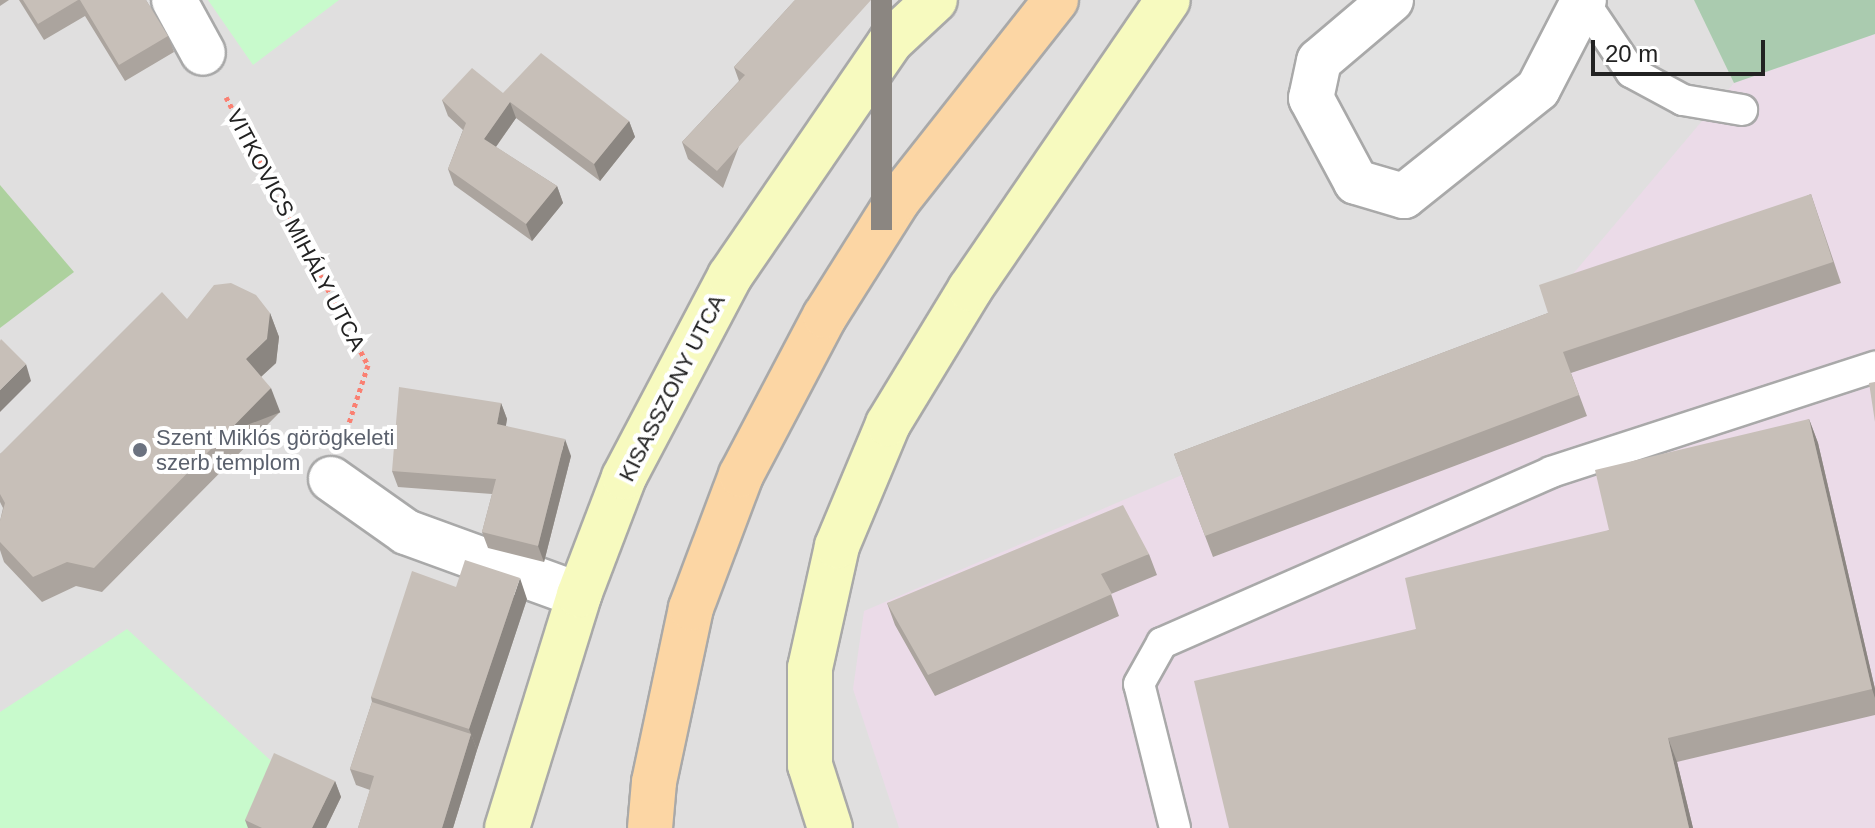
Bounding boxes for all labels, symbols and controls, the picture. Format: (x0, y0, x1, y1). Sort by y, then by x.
scale bar (1595, 24, 1769, 74)
text: 20 m (1605, 40, 1658, 67)
street label: VITKOVICS MIHÁLY UTCA (221, 105, 371, 355)
street label: KISASSZONY UTCA (613, 290, 731, 486)
place label: Szent Miklós görögkeleti szerb templom (156, 424, 394, 476)
marker: Szent Miklós görögkeleti szerb templom (131, 441, 149, 459)

